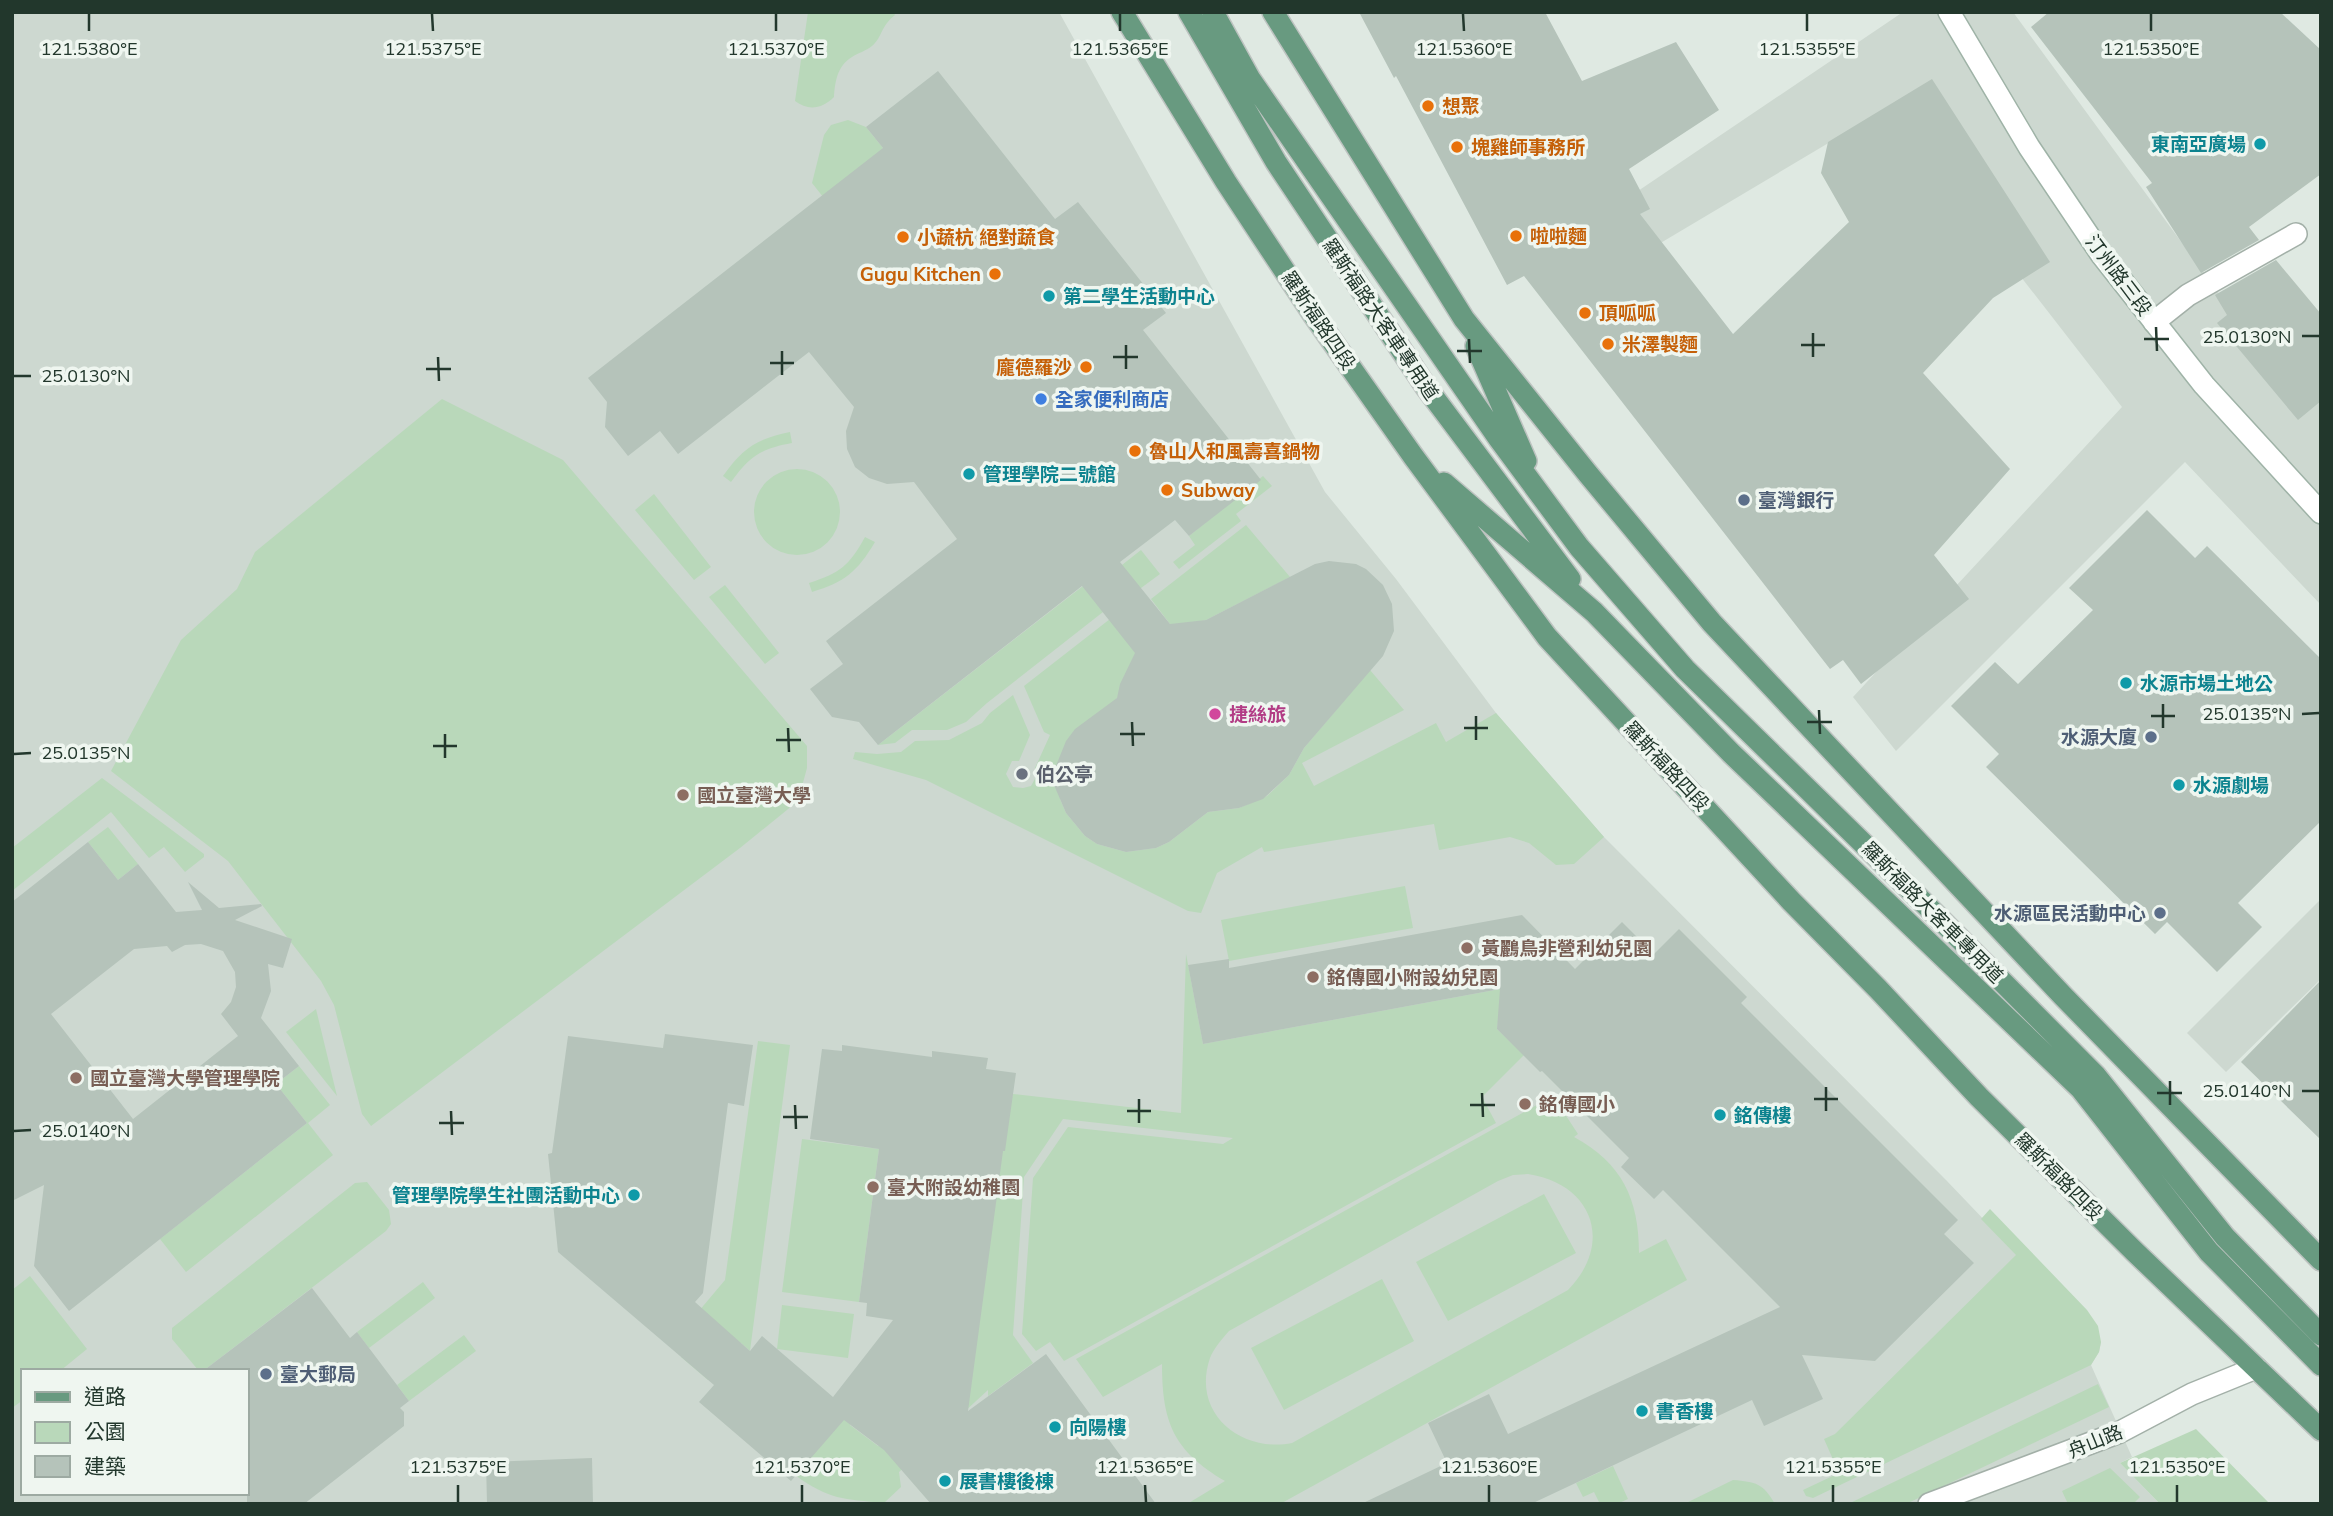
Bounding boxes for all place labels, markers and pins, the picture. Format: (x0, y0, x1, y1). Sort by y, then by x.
place label: 想聚 (1442, 94, 1480, 118)
marker: 想聚 (1420, 98, 1436, 114)
place label: 東南亞廣場 (2151, 132, 2246, 156)
place label: 塊雞師事務所 (1471, 135, 1585, 159)
marker: 東南亞廣場 (2252, 136, 2268, 152)
marker: 塊雞師事務所 (1449, 139, 1465, 155)
place label: 啦啦麵 (1530, 224, 1587, 248)
place label: 小蔬杭 絕對蔬食 (917, 225, 1055, 249)
marker: 啦啦麵 (1508, 228, 1524, 244)
marker: 小蔬杭 絕對蔬食 (895, 229, 911, 245)
place label: Gugu Kitchen (860, 262, 981, 286)
marker: Gugu Kitchen (987, 266, 1003, 282)
place label: 第二學生活動中心 (1063, 284, 1215, 308)
marker: 第二學生活動中心 (1041, 288, 1057, 304)
place label: 頂呱呱 (1599, 301, 1656, 325)
marker: 頂呱呱 (1577, 305, 1593, 321)
place label: 米澤製麵 (1622, 332, 1698, 356)
marker: 米澤製麵 (1600, 336, 1616, 352)
place label: 龐德羅沙 (996, 355, 1072, 379)
marker: 龐德羅沙 (1078, 359, 1094, 375)
place label: 全家便利商店 (1055, 387, 1169, 411)
marker: 全家便利商店 (1033, 391, 1049, 407)
place label: 魯山人和風壽喜鍋物 (1149, 439, 1320, 463)
marker: 魯山人和風壽喜鍋物 (1127, 443, 1143, 459)
place label: 管理學院二號館 (983, 462, 1116, 486)
marker: 管理學院二號館 (961, 466, 977, 482)
place label: Subway (1181, 478, 1255, 502)
marker: Subway (1159, 482, 1175, 498)
place label: 臺灣銀行 (1758, 488, 1834, 512)
marker: 臺灣銀行 (1736, 492, 1752, 508)
place label: 水源市場土地公 (2140, 671, 2273, 695)
marker: 水源市場土地公 (2118, 675, 2134, 691)
place label: 捷絲旅 (1229, 702, 1286, 726)
marker: 捷絲旅 (1207, 706, 1223, 722)
place label: 水源大廈 (2061, 725, 2137, 749)
marker: 水源大廈 (2143, 729, 2159, 745)
place label: 伯公亭 (1036, 762, 1093, 786)
marker: 伯公亭 (1014, 766, 1030, 782)
place label: 水源劇場 (2193, 773, 2269, 797)
marker: 水源劇場 (2171, 777, 2187, 793)
place label: 國立臺灣大學 (697, 783, 811, 807)
marker: 國立臺灣大學 (675, 787, 691, 803)
place label: 水源區民活動中心 (1994, 901, 2146, 925)
marker: 水源區民活動中心 (2152, 905, 2168, 921)
place label: 黃鸝鳥非營利幼兒園 (1481, 936, 1652, 960)
marker: 黃鸝鳥非營利幼兒園 (1459, 940, 1475, 956)
place label: 銘傳國小附設幼兒園 (1327, 965, 1498, 989)
marker: 銘傳國小附設幼兒園 (1305, 969, 1321, 985)
place label: 國立臺灣大學管理學院 (90, 1066, 280, 1090)
marker: 國立臺灣大學管理學院 (68, 1070, 84, 1086)
place label: 銘傳國小 (1539, 1092, 1615, 1116)
marker: 銘傳國小 (1517, 1096, 1533, 1112)
place label: 銘傳樓 (1734, 1103, 1791, 1127)
marker: 銘傳樓 (1712, 1107, 1728, 1123)
place label: 臺大附設幼稚園 (887, 1175, 1020, 1199)
marker: 臺大附設幼稚園 (865, 1179, 881, 1195)
place label: 管理學院學生社團活動中心 (392, 1183, 620, 1207)
marker: 管理學院學生社團活動中心 (626, 1187, 642, 1203)
place label: 臺大郵局 (280, 1362, 356, 1386)
marker: 臺大郵局 (258, 1366, 274, 1382)
place label: 書香樓 (1656, 1399, 1713, 1423)
marker: 書香樓 (1634, 1403, 1650, 1419)
place label: 向陽樓 (1069, 1415, 1126, 1439)
marker: 向陽樓 (1047, 1419, 1063, 1435)
place label: 展書樓後棟 (959, 1469, 1054, 1493)
marker: 展書樓後棟 (937, 1473, 953, 1489)

